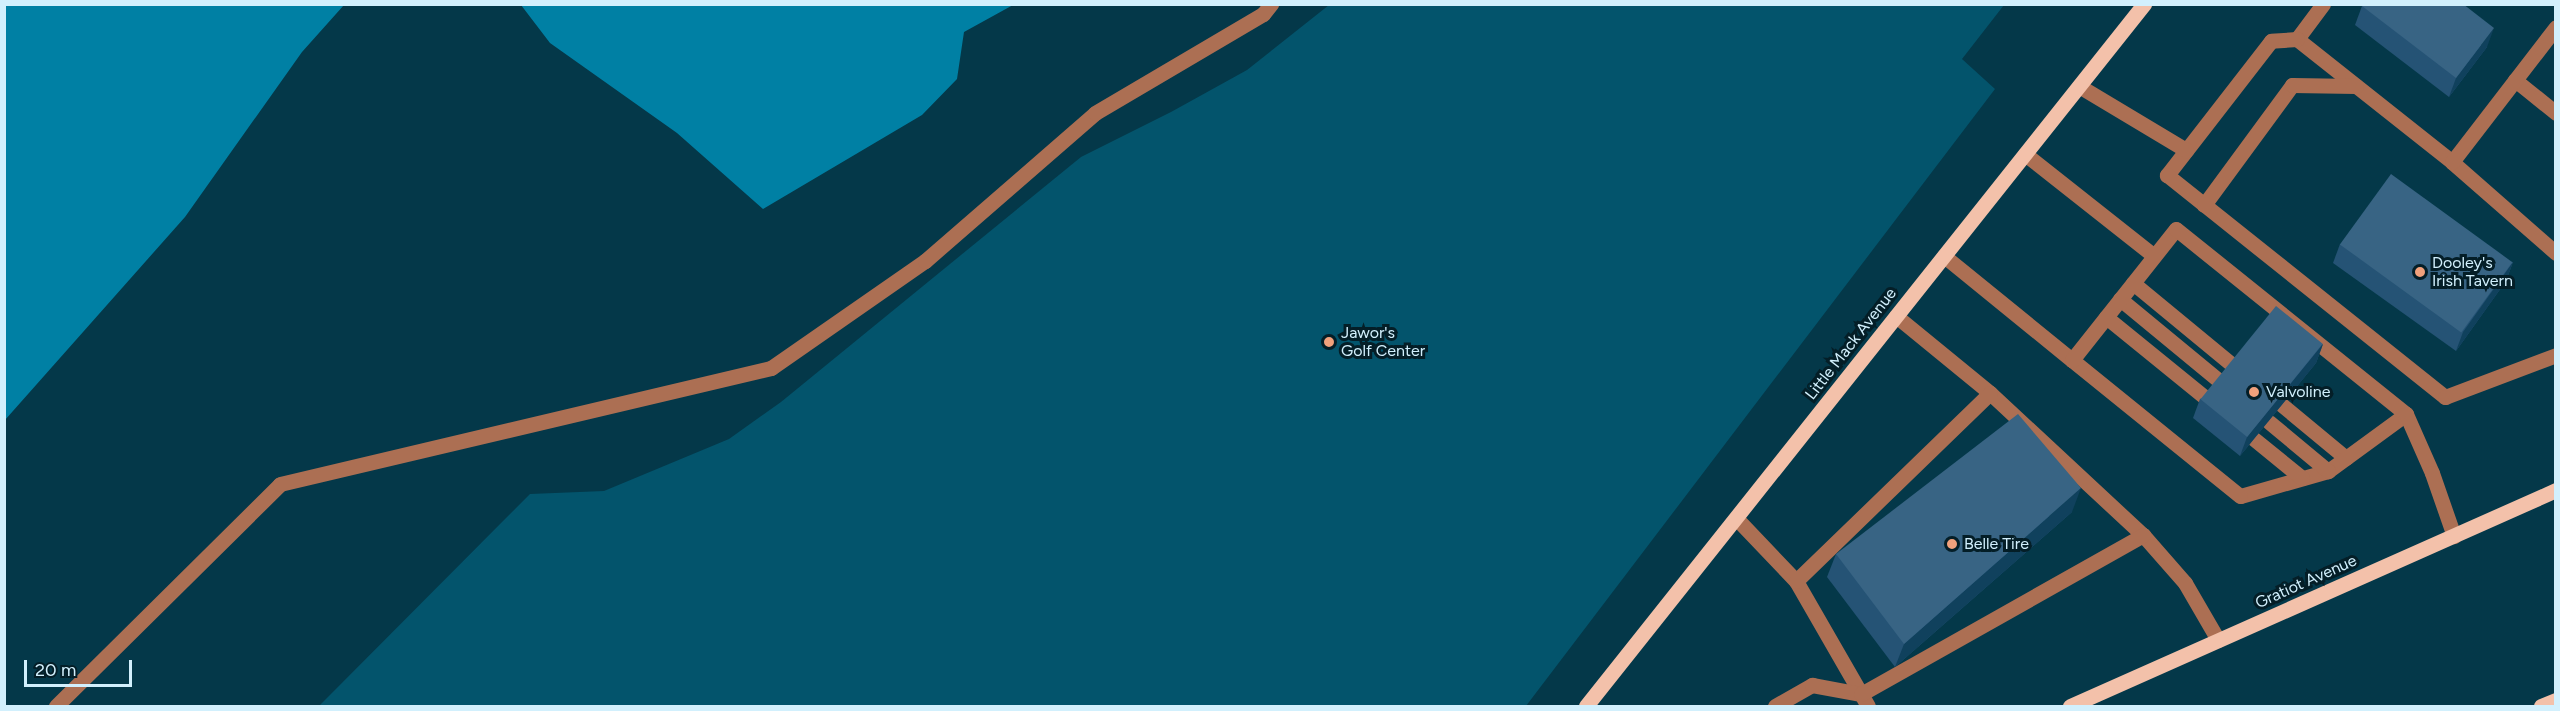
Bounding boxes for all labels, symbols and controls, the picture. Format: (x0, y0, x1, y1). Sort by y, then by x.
place label: Dooley's Irish Tavern (2432, 253, 2513, 291)
marker: Dooley's Irish Tavern (2413, 265, 2427, 279)
street label: Little Mack Avenue (1801, 284, 1901, 404)
place label: Jawor's Golf Center (1341, 323, 1425, 361)
marker: Jawor's Golf Center (1322, 335, 1336, 349)
place label: Valvoline (2266, 382, 2330, 402)
marker: Valvoline (2247, 385, 2261, 399)
place label: Belle Tire (1964, 534, 2029, 554)
marker: Belle Tire (1945, 537, 1959, 551)
street label: Gratiot Avenue (2252, 551, 2360, 613)
scale bar (27, 648, 135, 686)
text: 20 m (35, 659, 76, 681)

